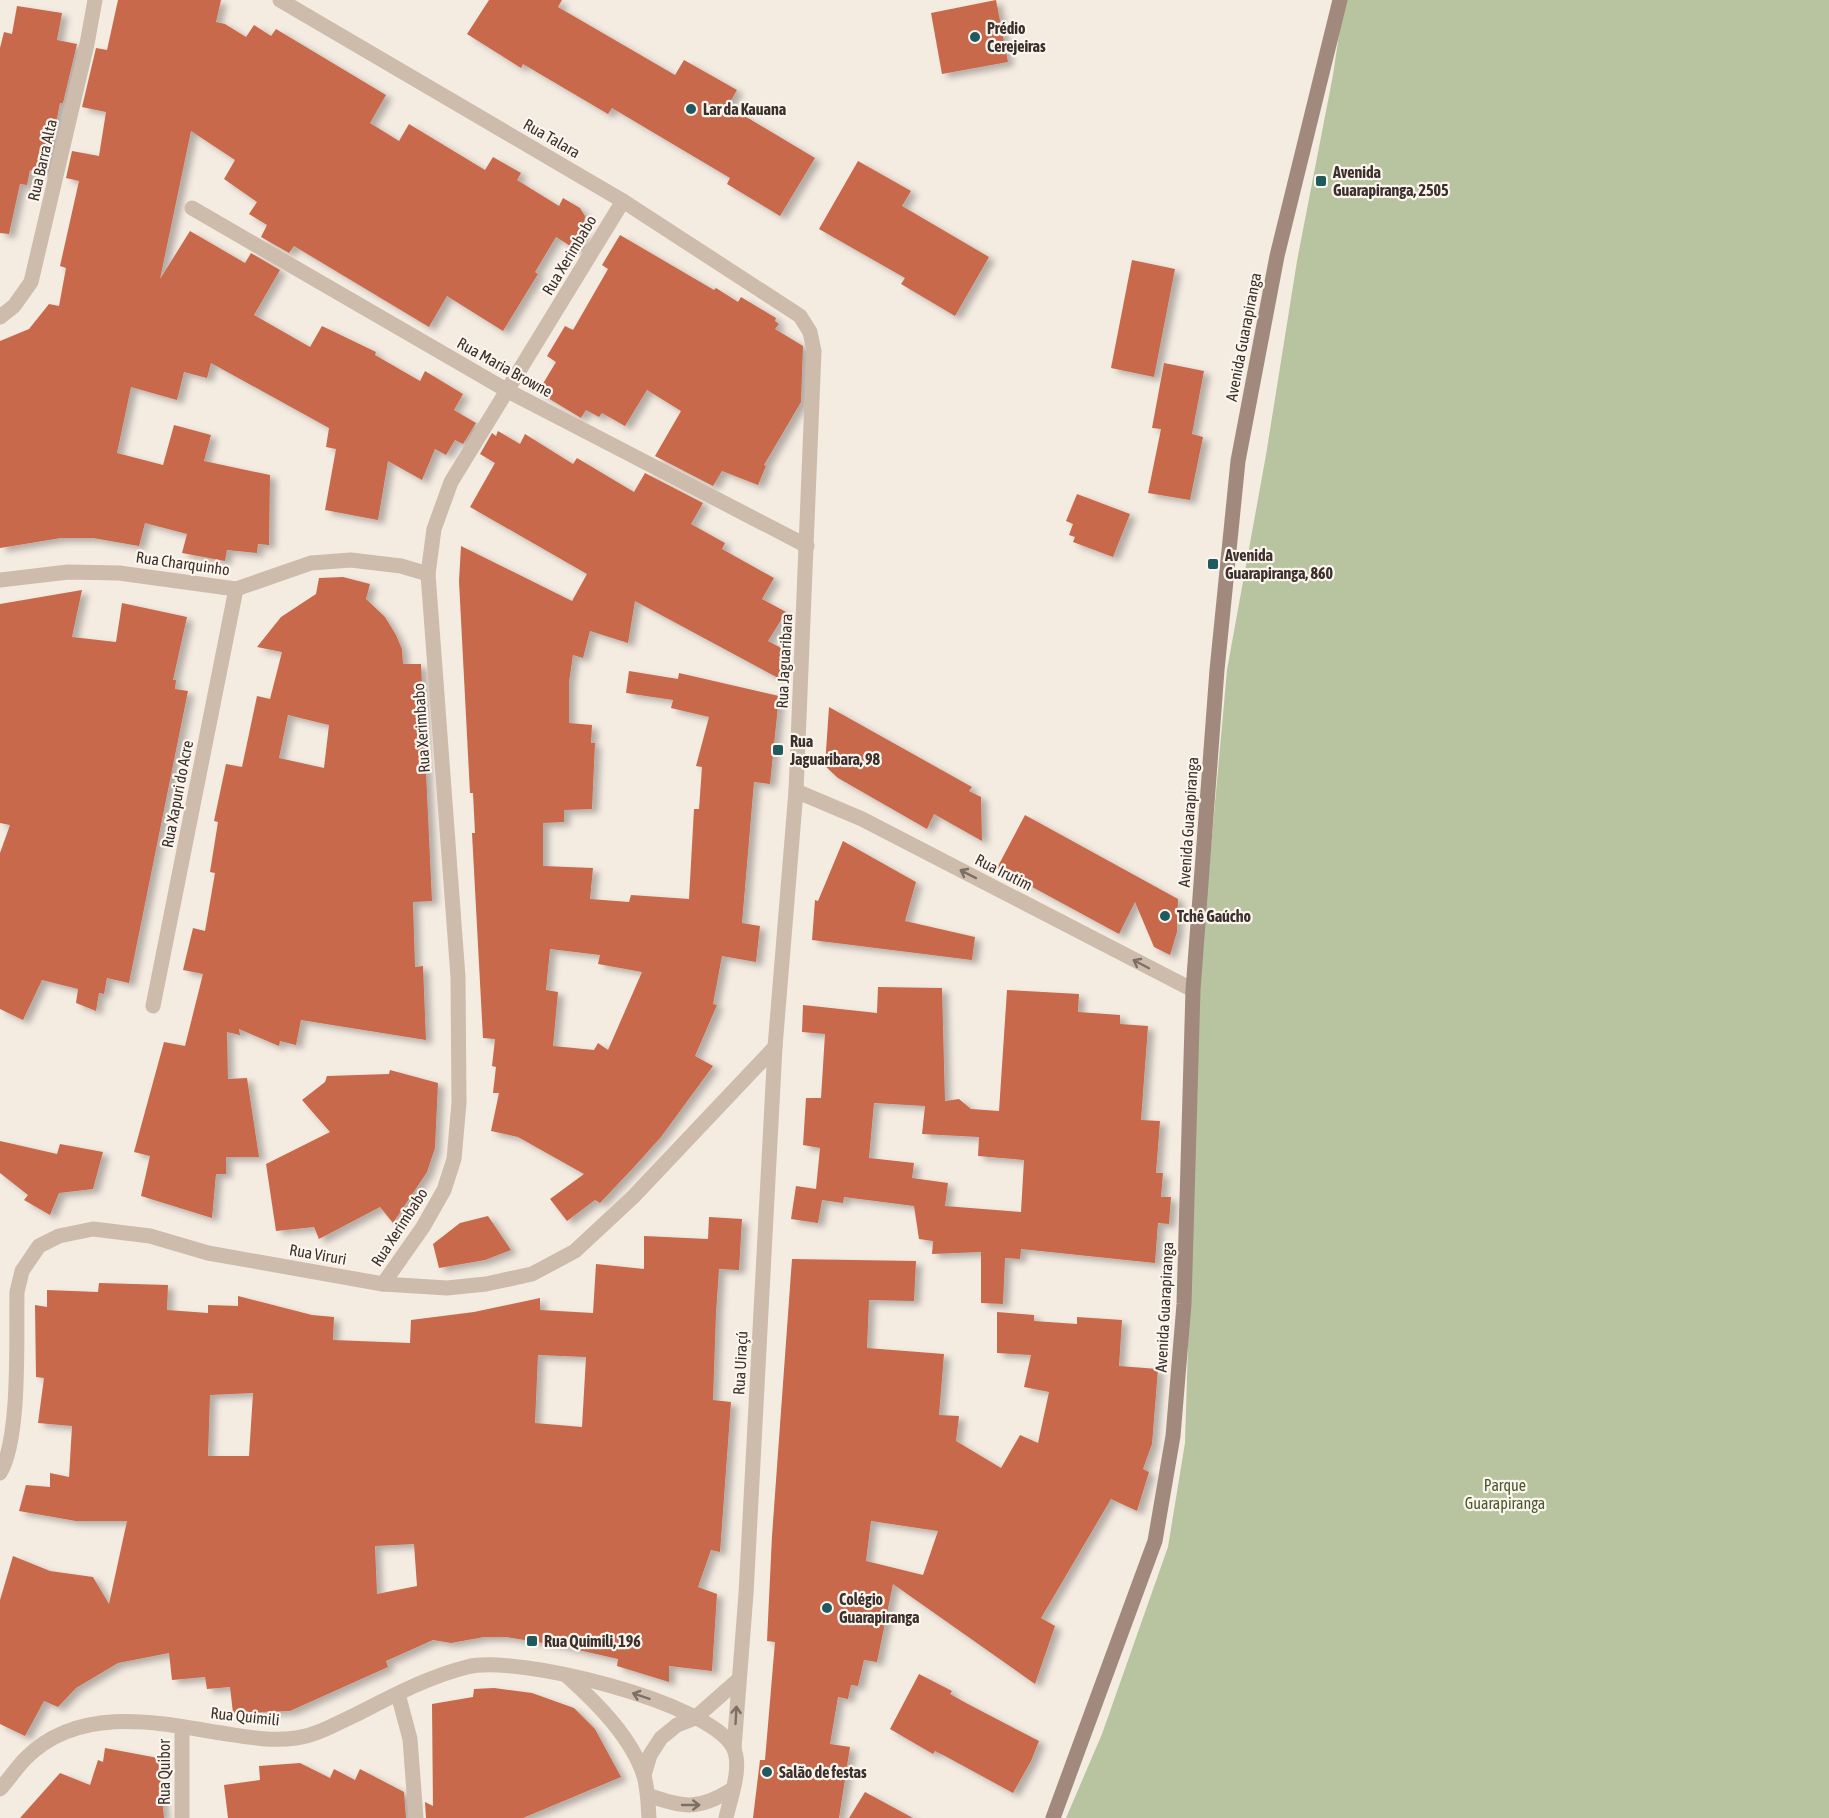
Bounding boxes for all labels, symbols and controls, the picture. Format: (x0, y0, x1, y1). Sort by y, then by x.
place label: Prédio Cerejeiras (987, 19, 1046, 55)
marker: Prédio Cerejeiras (968, 30, 982, 44)
place label: Lar da Kauana (703, 100, 786, 118)
marker: Lar da Kauana (684, 102, 698, 116)
street label: Rua Talara (521, 115, 583, 161)
street label: Rua Barra Alta (24, 117, 60, 203)
place label: Avenida Guarapiranga, 2505 (1332, 163, 1449, 199)
marker: Avenida Guarapiranga, 2505 (1314, 174, 1328, 188)
street label: Rua Xerimbabo (538, 212, 600, 298)
street label: Avenida Guarapiranga (1222, 271, 1265, 403)
street label: Rua Maria Browne (454, 333, 556, 401)
place label: Avenida Guarapiranga, 860 (1224, 546, 1333, 582)
street label: Rua Charquinho (135, 548, 231, 579)
marker: Avenida Guarapiranga, 860 (1206, 557, 1220, 571)
street label: Rua Jaguaribara (773, 613, 796, 709)
street label: Rua Xerimbabo (409, 683, 433, 773)
place label: Rua Jaguaribara, 98 (789, 732, 880, 768)
street label: Rua Xapuri do Acre (158, 739, 197, 849)
marker: Rua Jaguaribara, 98 (771, 743, 785, 757)
street label: Avenida Guarapiranga (1174, 756, 1203, 888)
street label: Rua Irutim (972, 850, 1036, 894)
one-way arrow (960, 868, 978, 879)
place label: Tchê Gaúcho (1177, 907, 1252, 925)
marker: Tchê Gaúcho (1158, 909, 1172, 923)
one-way arrow (1133, 958, 1150, 970)
street label: Rua Xerimbabo (367, 1185, 431, 1269)
street label: Rua Viruri (288, 1240, 348, 1268)
street label: Avenida Guarapiranga (1152, 1241, 1177, 1373)
street label: Rua Uiraçú (729, 1331, 752, 1395)
park label: Parque Guarapiranga (1465, 1476, 1545, 1513)
place label: Colégio Guarapiranga (839, 1590, 919, 1626)
marker: Colégio Guarapiranga (820, 1601, 834, 1615)
place label: Rua Quimili, 196 (544, 1632, 641, 1650)
marker: Rua Quimili, 196 (525, 1634, 539, 1648)
one-way arrow (632, 1689, 651, 1700)
street label: Rua Quimili (210, 1703, 280, 1729)
one-way arrow (730, 1705, 741, 1725)
street label: Rua Quibor (155, 1739, 173, 1805)
place label: Salão de festas (779, 1763, 867, 1781)
marker: Salão de festas (760, 1765, 774, 1779)
one-way arrow (680, 1799, 700, 1811)

